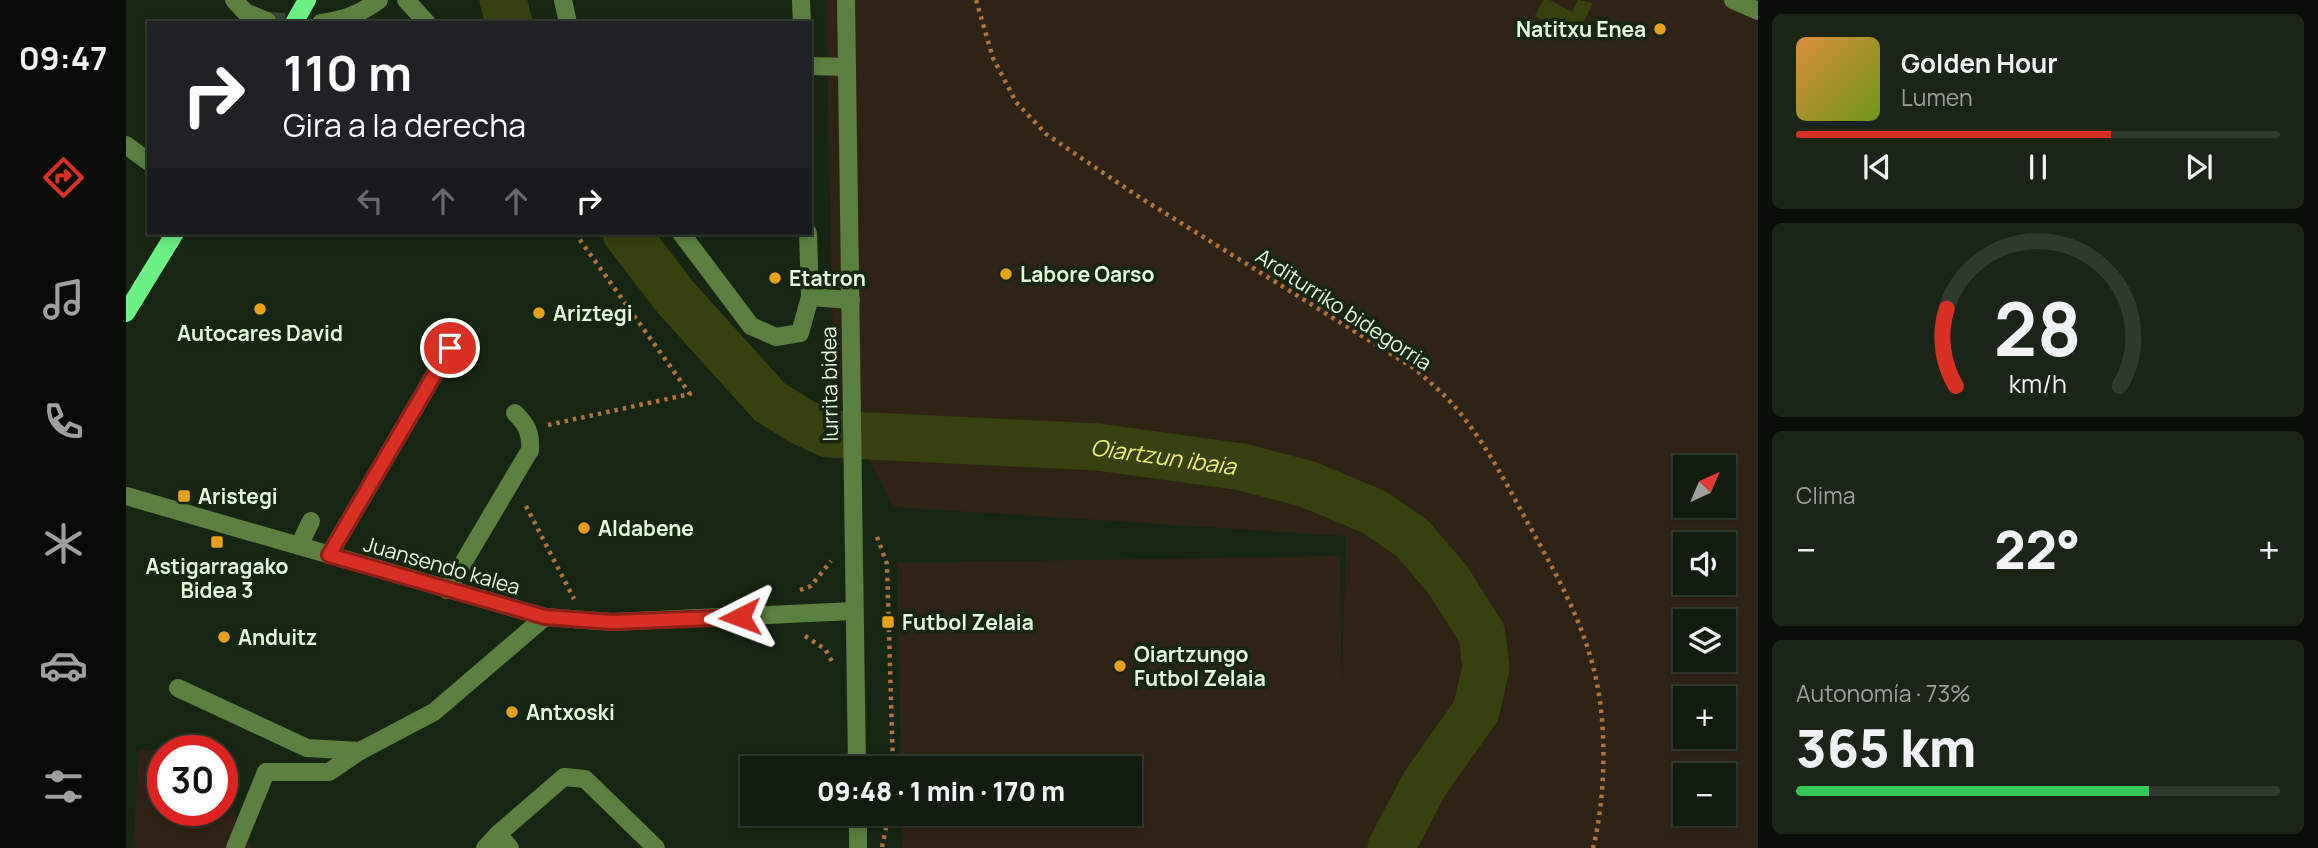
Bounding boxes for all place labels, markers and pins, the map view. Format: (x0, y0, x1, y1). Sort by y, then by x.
place label: Natitxu Enea (1516, 15, 1646, 43)
marker: Natitxu Enea (1652, 21, 1668, 37)
place label: Labore Oarso (1020, 260, 1154, 288)
place label: Etatron (789, 264, 866, 292)
marker: Labore Oarso (998, 266, 1014, 282)
marker: Etatron (767, 270, 783, 286)
place label: Ariztegi (553, 299, 633, 327)
marker: Autocares David (252, 301, 268, 317)
marker: Ariztegi (531, 305, 547, 321)
pin (420, 318, 480, 378)
place label: Autocares David (177, 319, 343, 347)
place label: Aristegi (198, 482, 278, 510)
marker: Aristegi (176, 488, 192, 504)
place label: Aldabene (598, 514, 694, 542)
marker: Aldabene (576, 520, 592, 536)
marker: Astigarragako Bidea 3 (209, 534, 225, 550)
place label: Astigarragako Bidea 3 (145, 552, 289, 604)
place label: Futbol Zelaia (902, 608, 1034, 636)
marker: Futbol Zelaia (880, 614, 896, 630)
place label: Anduitz (238, 623, 317, 651)
marker: Anduitz (216, 629, 232, 645)
place label: Oiartzungo Futbol Zelaia (1134, 640, 1266, 692)
marker: Oiartzungo Futbol Zelaia (1112, 658, 1128, 674)
place label: Antxoski (526, 698, 615, 726)
marker: Antxoski (504, 704, 520, 720)

